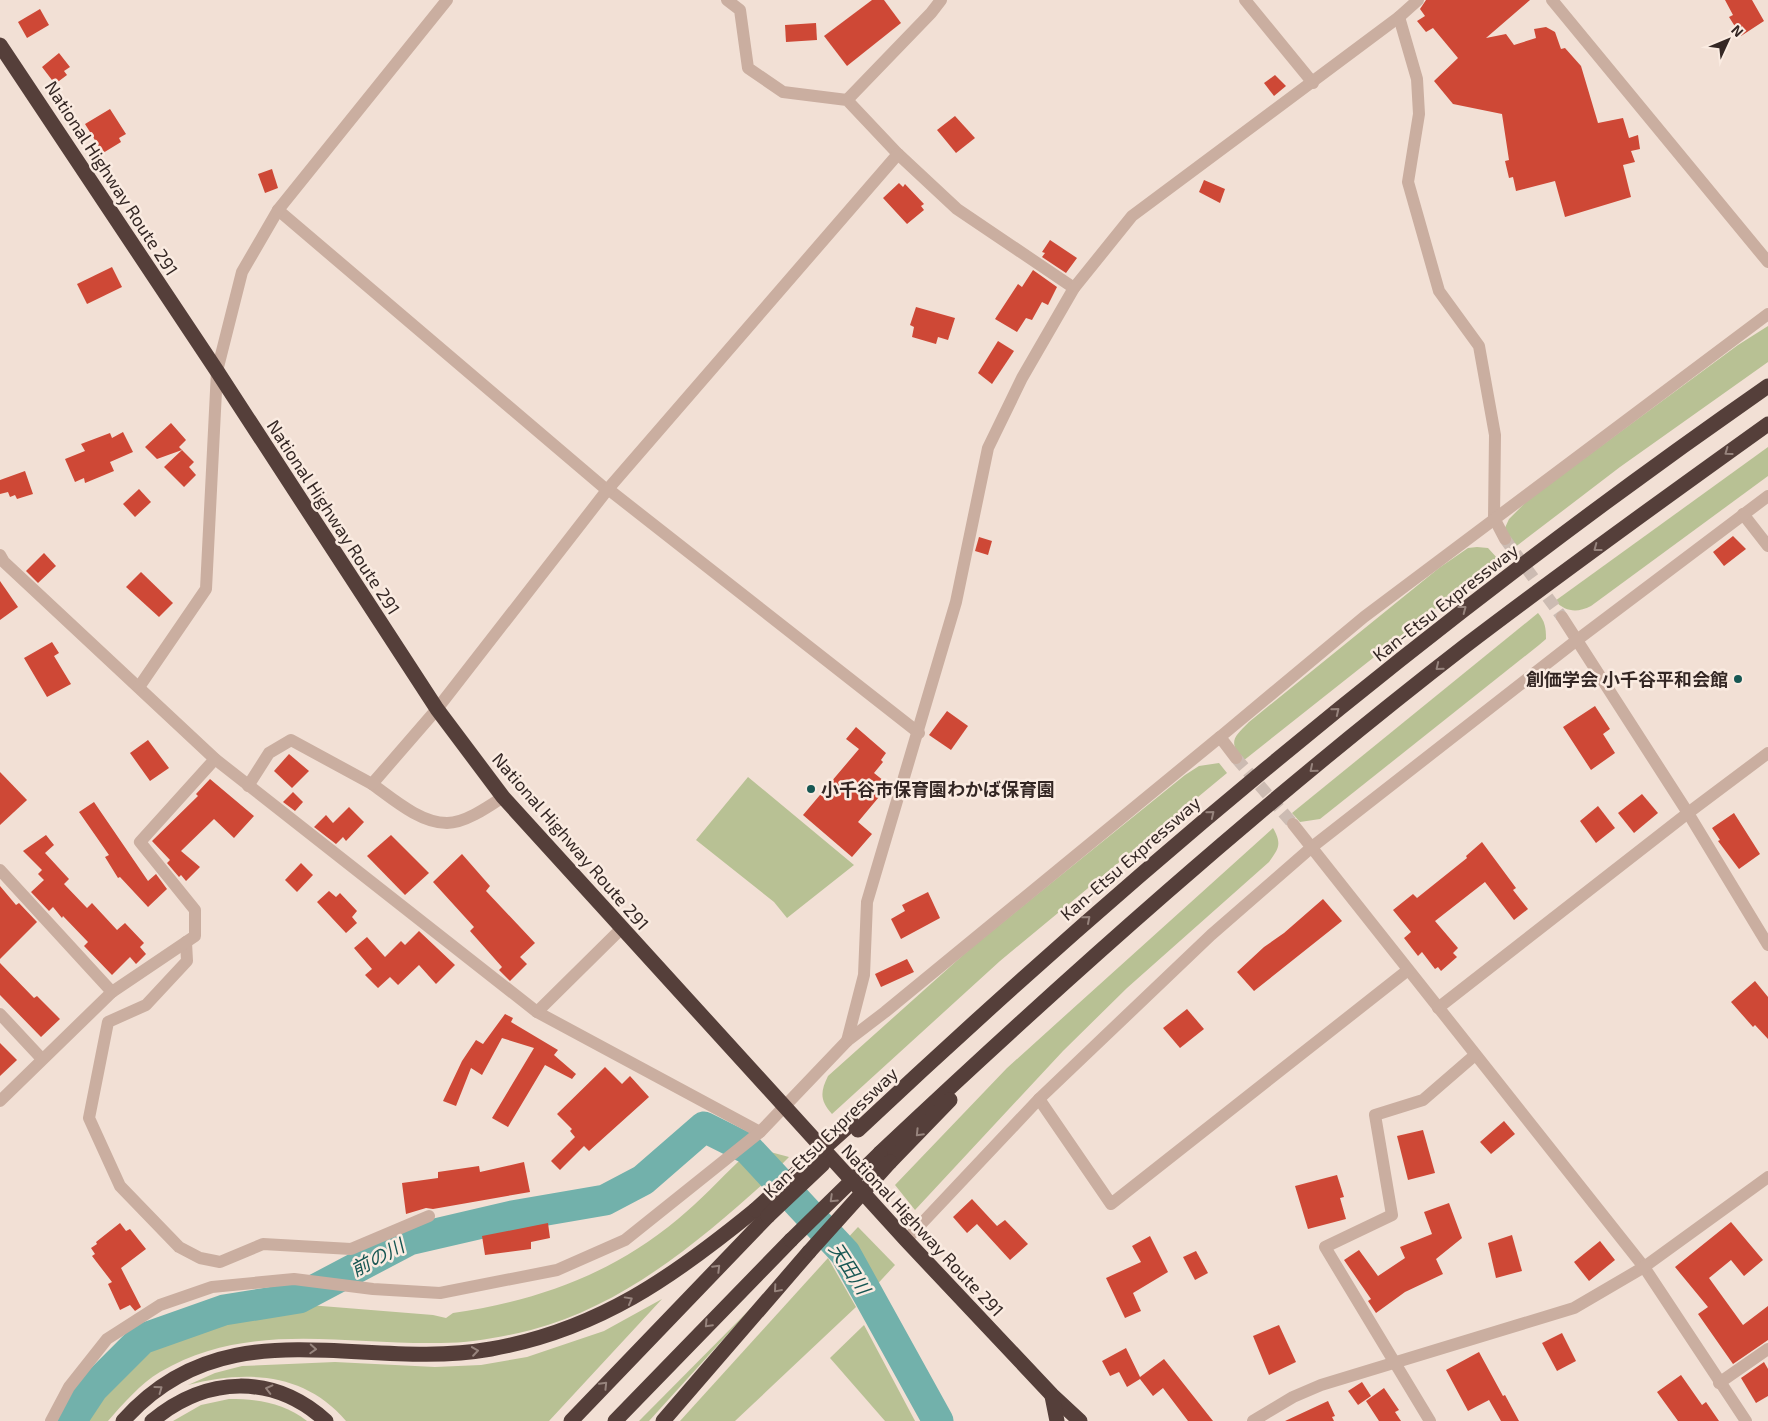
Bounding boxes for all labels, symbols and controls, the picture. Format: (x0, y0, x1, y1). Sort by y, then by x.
north arrow (1703, 15, 1753, 65)
text: N (1728, 21, 1747, 40)
street label: National Highway Route 291 (41, 76, 183, 280)
street label: National Highway Route 291 (263, 415, 405, 619)
one-way arrow (1725, 446, 1734, 456)
street label: Kan-Etsu Expressway (1368, 538, 1523, 666)
one-way arrow (1593, 542, 1603, 551)
one-way arrow (1457, 606, 1467, 615)
one-way arrow (1436, 662, 1445, 671)
place label: 創価学会 小千谷平和会館 (1526, 668, 1728, 690)
marker: 創価学会 小千谷平和会館 (1732, 673, 1744, 685)
one-way arrow (1331, 707, 1340, 716)
street label: National Highway Route 291 (488, 748, 654, 934)
one-way arrow (1310, 763, 1319, 772)
place label: 小千谷市保育園わかば保育園 (821, 778, 1055, 800)
marker: 小千谷市保育園わかば保育園 (805, 783, 817, 795)
street label: Kan-Etsu Expressway (1055, 791, 1205, 925)
one-way arrow (1205, 810, 1214, 819)
one-way arrow (1082, 916, 1091, 925)
street label: Kan-Etsu Expressway (758, 1062, 902, 1202)
one-way arrow (916, 1127, 925, 1136)
street label: National Highway Route 291 (837, 1139, 1009, 1321)
one-way arrow (829, 1193, 838, 1202)
water label: 前の川 (346, 1233, 409, 1281)
water label: 天田川 (825, 1238, 876, 1300)
one-way arrow (711, 1265, 720, 1274)
one-way arrow (774, 1283, 783, 1292)
one-way arrow (623, 1296, 632, 1306)
one-way arrow (705, 1318, 714, 1327)
one-way arrow (310, 1344, 318, 1354)
one-way arrow (471, 1347, 480, 1357)
one-way arrow (598, 1382, 607, 1391)
one-way arrow (265, 1384, 274, 1395)
one-way arrow (153, 1386, 162, 1394)

